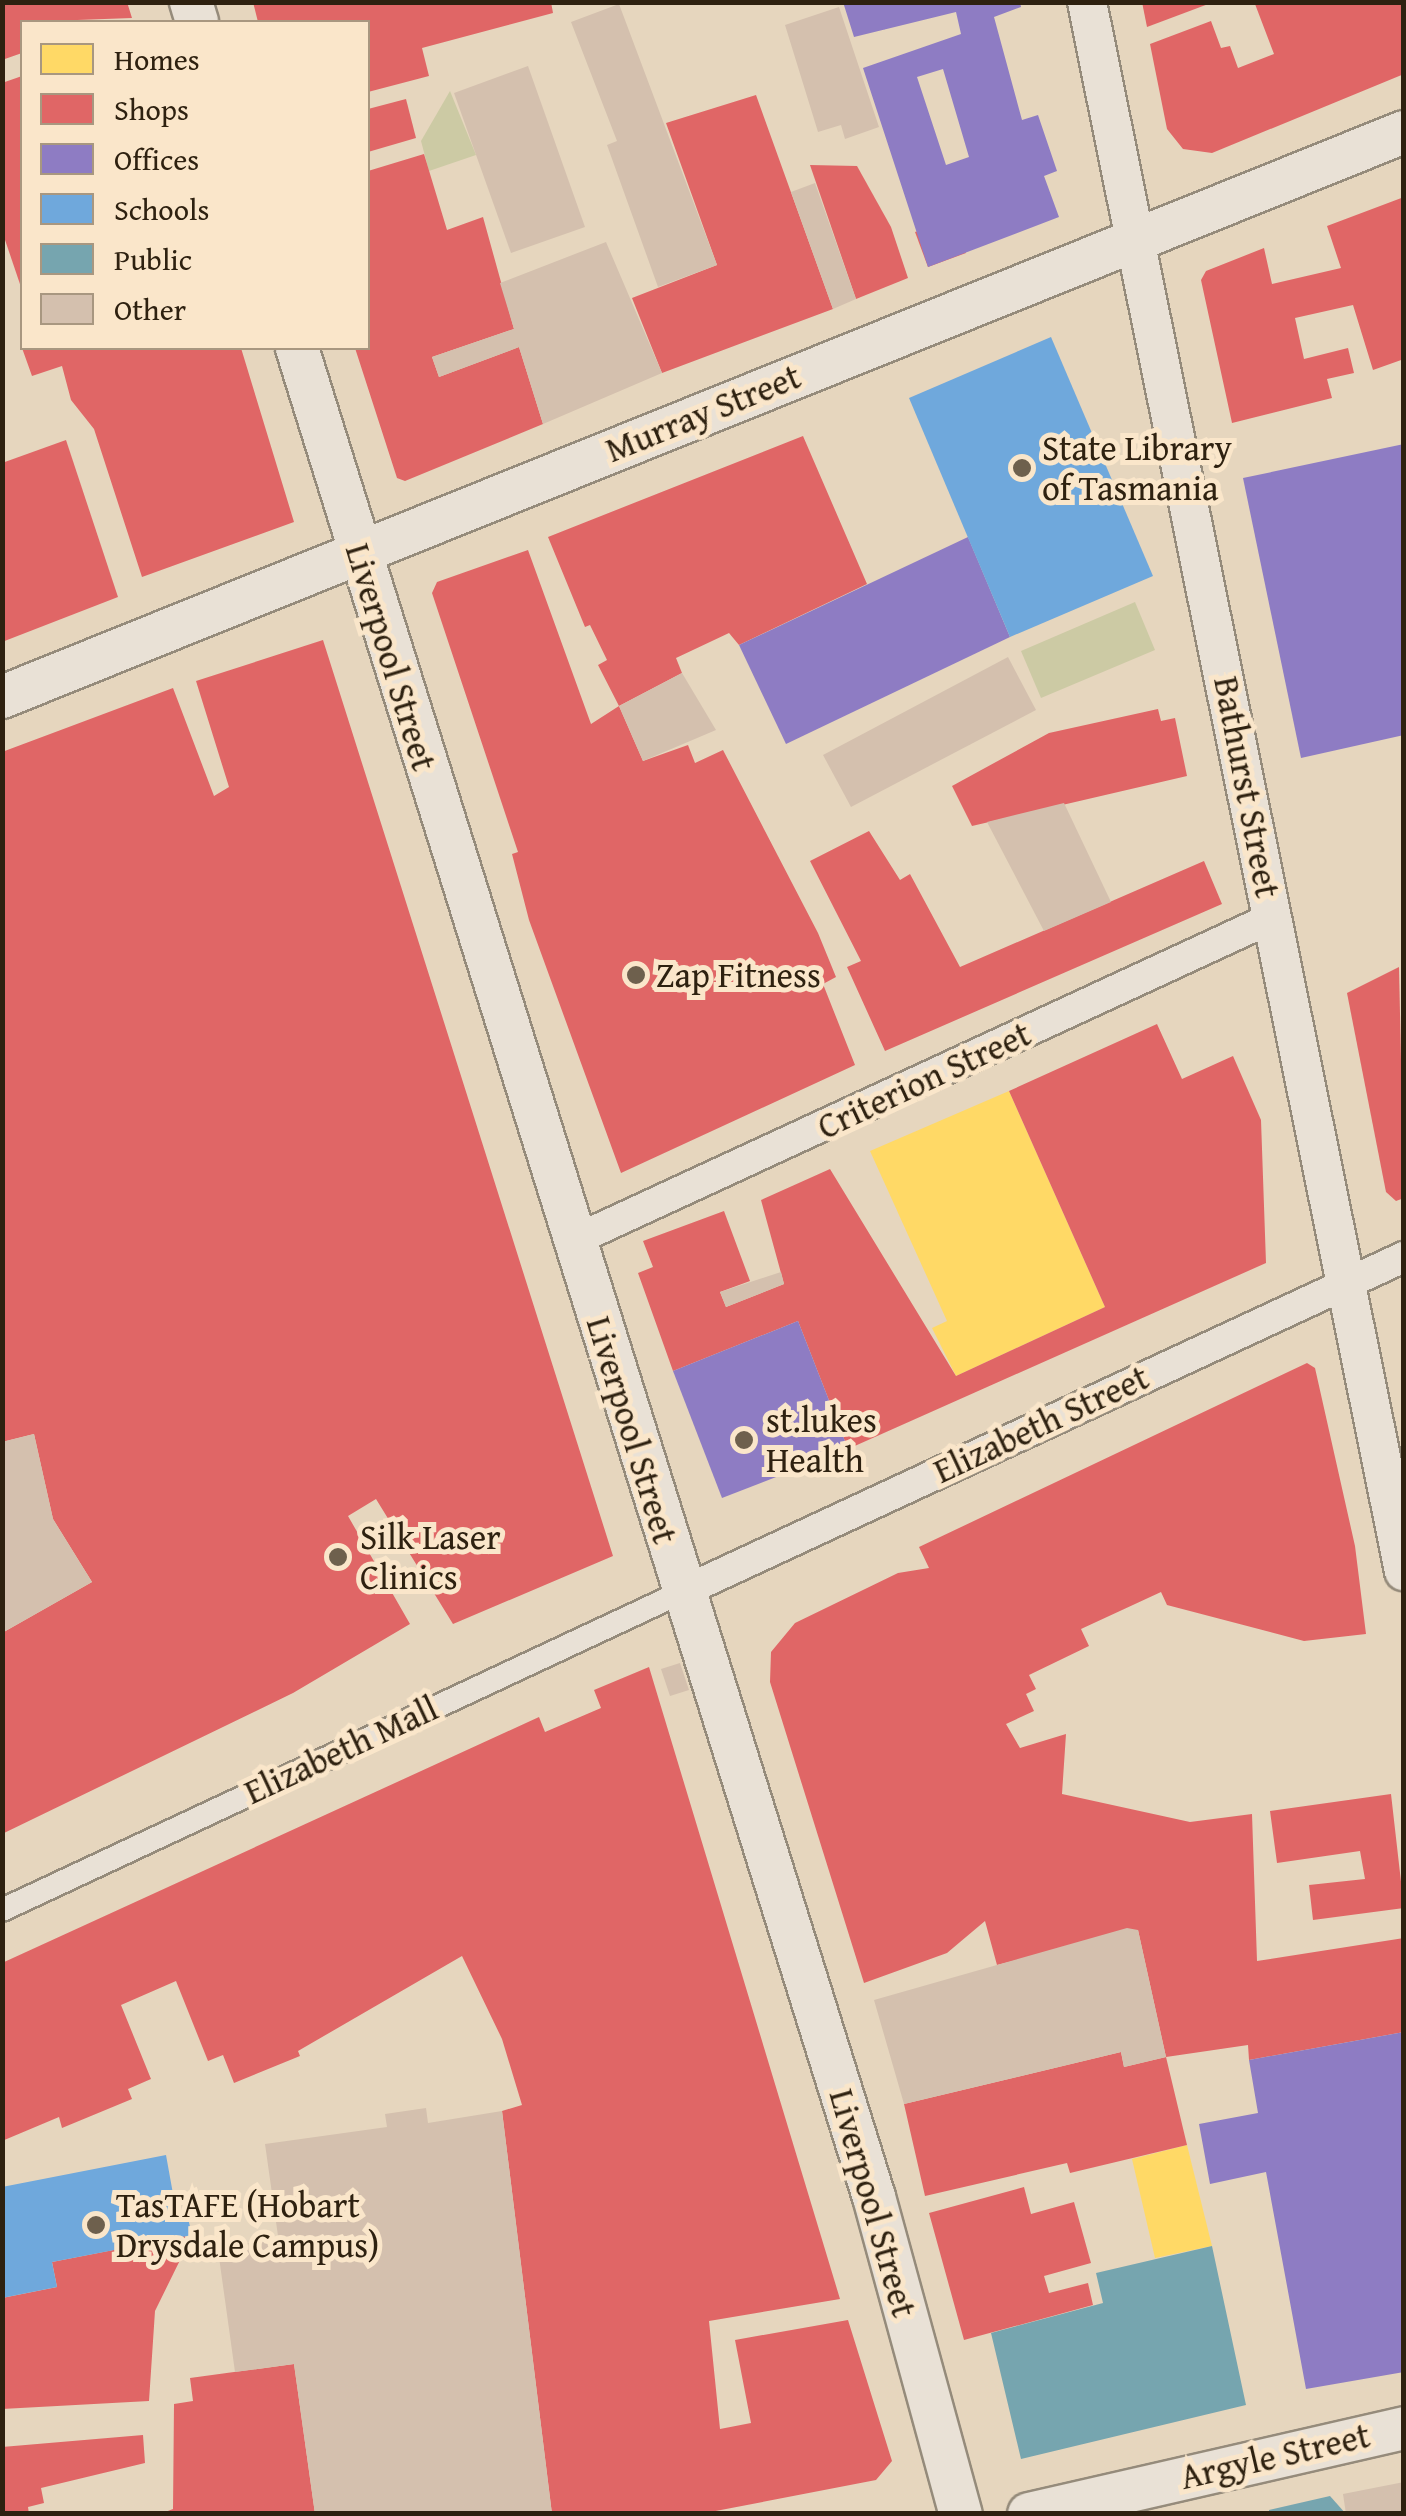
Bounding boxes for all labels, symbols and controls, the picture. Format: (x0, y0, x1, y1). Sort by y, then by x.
legend (20, 20, 370, 350)
text: Homes (114, 37, 200, 81)
text: Shops (114, 87, 189, 131)
text: Offices (114, 137, 199, 181)
text: Schools (114, 187, 209, 231)
text: Public (114, 237, 192, 281)
text: Other (114, 287, 186, 331)
street label: Murray Street (599, 355, 807, 471)
place label: State Library of Tasmania (1042, 427, 1232, 509)
marker: State Library of Tasmania (1011, 457, 1033, 479)
street label: Liverpool Street (337, 538, 445, 776)
street label: Bathurst Street (1205, 673, 1289, 901)
place label: Zap Fitness (656, 954, 821, 996)
marker: Zap Fitness (625, 964, 647, 986)
street label: Criterion Street (811, 1012, 1037, 1148)
street label: Liverpool Street (578, 1311, 686, 1549)
street label: Elizabeth Street (927, 1356, 1155, 1492)
place label: st.lukes Health (766, 1399, 877, 1481)
marker: st.lukes Health (731, 1427, 757, 1453)
place label: Silk Laser Clinics (360, 1516, 501, 1598)
marker: Silk Laser Clinics (325, 1544, 351, 1570)
street label: Elizabeth Mall (238, 1687, 444, 1813)
street label: Liverpool Street (820, 2084, 926, 2322)
place label: TasTAFE (Hobart Drysdale Campus) (116, 2184, 379, 2266)
marker: TasTAFE (Hobart Drysdale Campus) (85, 2214, 107, 2236)
street label: Argyle Street (1176, 2414, 1374, 2498)

